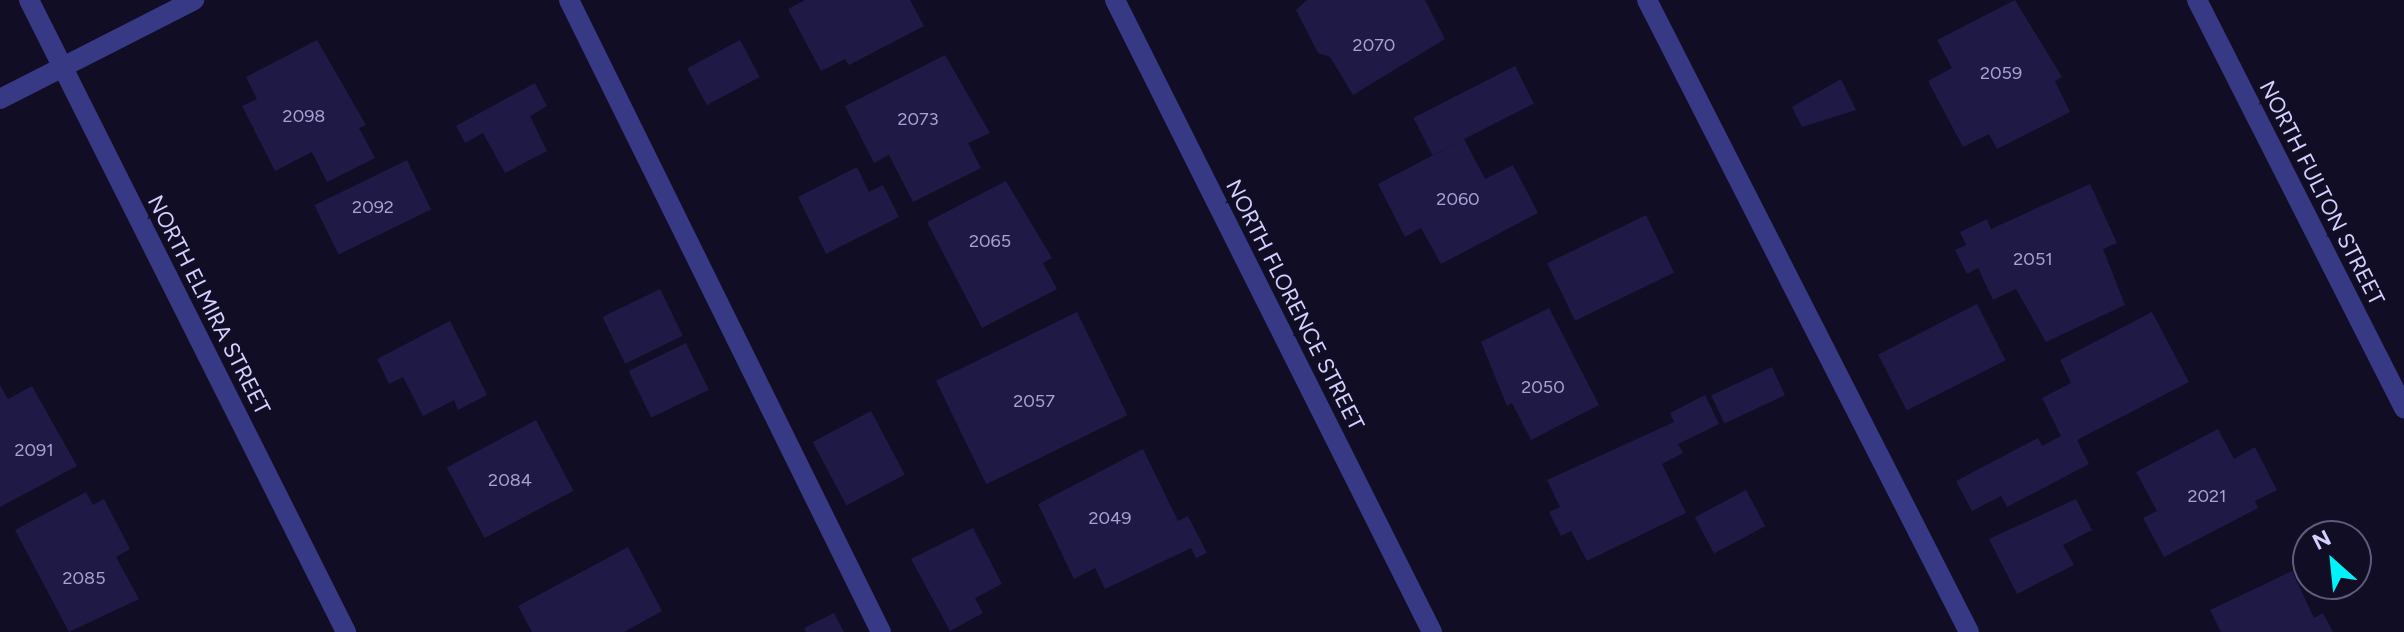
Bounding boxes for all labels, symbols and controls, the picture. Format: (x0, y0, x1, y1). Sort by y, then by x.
house number: 2070 (1353, 34, 1395, 56)
house number: 2059 (1980, 62, 2022, 84)
street label: NORTH FULTON STREET (2254, 76, 2390, 310)
house number: 2098 (283, 105, 325, 127)
house number: 2073 (897, 108, 939, 130)
street label: NORTH FLORENCE STREET (1220, 175, 1370, 435)
house number: 2060 (1436, 188, 1480, 210)
street label: NORTH ELMIRA STREET (142, 191, 276, 419)
house number: 2092 (352, 196, 394, 218)
house number: 2065 (969, 230, 1011, 252)
house number: 2051 (2013, 248, 2053, 270)
house number: 2050 (1521, 376, 1565, 398)
house number: 2057 (1013, 390, 1055, 412)
house number: 2091 (14, 439, 54, 461)
house number: 2084 (488, 469, 532, 491)
house number: 2021 (2187, 485, 2227, 507)
house number: 2049 (1089, 507, 1131, 529)
north arrow (2292, 520, 2372, 600)
text: N (2308, 524, 2335, 556)
house number: 2085 (62, 567, 106, 589)

